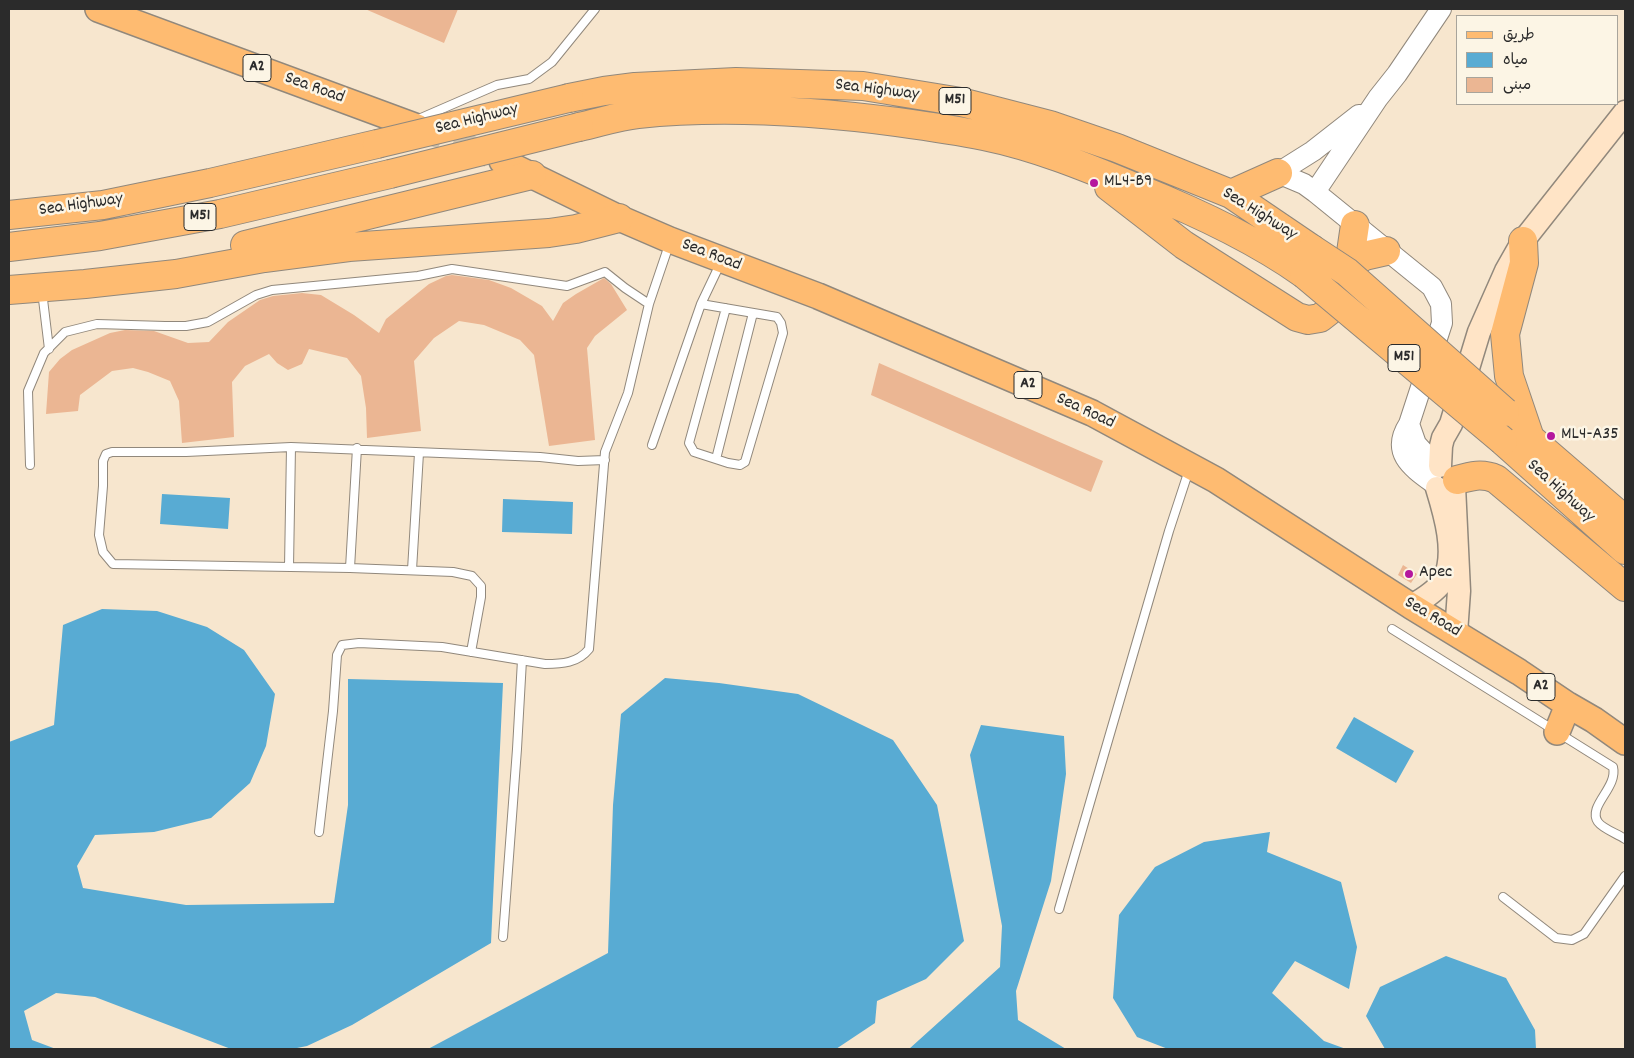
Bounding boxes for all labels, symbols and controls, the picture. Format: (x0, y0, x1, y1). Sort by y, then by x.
legend (1456, 15, 1619, 105)
text: طريق (1503, 25, 1535, 47)
text: مياه (1503, 50, 1528, 72)
road number: A2 (243, 54, 271, 82)
street label: Sea Road (281, 68, 347, 110)
street label: Sea Highway (834, 75, 920, 107)
text: مبنى (1503, 75, 1531, 97)
road number: M51 (939, 88, 971, 114)
street label: Sea Highway (433, 99, 521, 141)
place label: ML4-B9 (1104, 172, 1152, 194)
marker: ML4-B9 (1088, 177, 1100, 189)
street label: Sea Highway (1217, 183, 1301, 247)
street label: Sea Highway (38, 189, 124, 223)
road number: M51 (184, 203, 216, 230)
street label: Sea Road (678, 235, 744, 277)
road number: M51 (1388, 344, 1420, 372)
road number: A2 (1014, 372, 1042, 398)
street label: Sea Road (1052, 389, 1118, 435)
place label: ML4-A35 (1561, 425, 1619, 447)
marker: ML4-A35 (1545, 430, 1557, 442)
street label: Sea Highway (1521, 456, 1599, 528)
place label: Apec (1419, 563, 1452, 585)
marker: Apec (1403, 568, 1415, 580)
street label: Sea Road (1400, 593, 1464, 643)
road number: A2 (1527, 674, 1555, 700)

